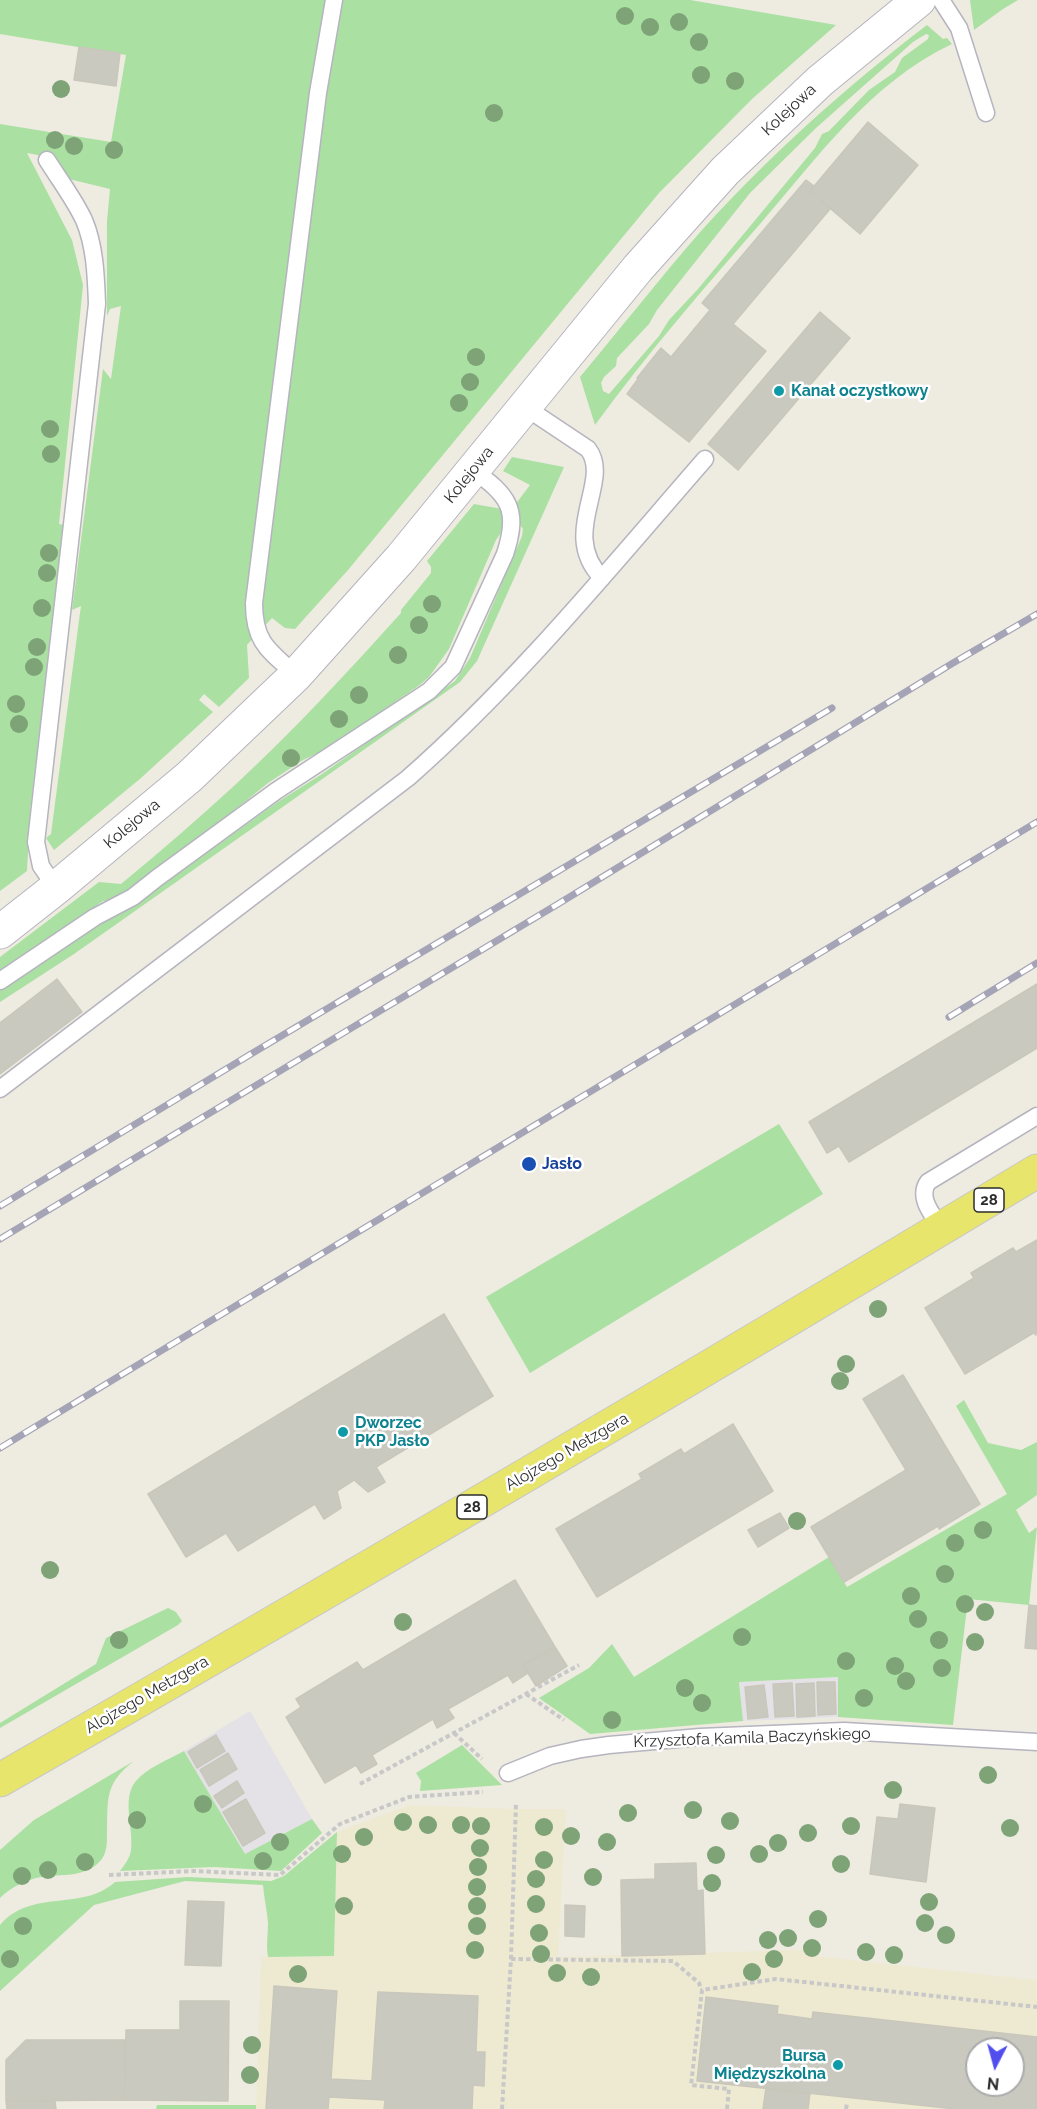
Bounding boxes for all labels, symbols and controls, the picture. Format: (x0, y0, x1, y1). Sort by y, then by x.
street label: Kolejowa (758, 80, 820, 140)
place label: Kanał oczystkowy (791, 381, 928, 401)
marker: Kanał oczystkowy (772, 384, 786, 398)
street label: Kolejowa (440, 443, 498, 507)
street label: Kolejowa (100, 795, 164, 853)
place label: Jasło (542, 1154, 582, 1174)
marker: Jasło (520, 1155, 538, 1173)
road number: 28 (974, 1188, 1004, 1212)
street label: Alojzego Metzgera (502, 1409, 632, 1495)
place label: Dworzec PKP Jasło (355, 1413, 429, 1451)
marker: Dworzec PKP Jasło (336, 1425, 350, 1439)
road number: 28 (457, 1495, 487, 1519)
street label: Alojzego Metzgera (82, 1652, 212, 1738)
street label: Krzysztofa Kamila Baczyńskiego (633, 1724, 871, 1752)
north arrow (965, 2037, 1025, 2097)
place label: Bursa Międzyszkolna (714, 2046, 826, 2084)
marker: Bursa Międzyszkolna (831, 2058, 845, 2072)
text: N (986, 2073, 1000, 2093)

